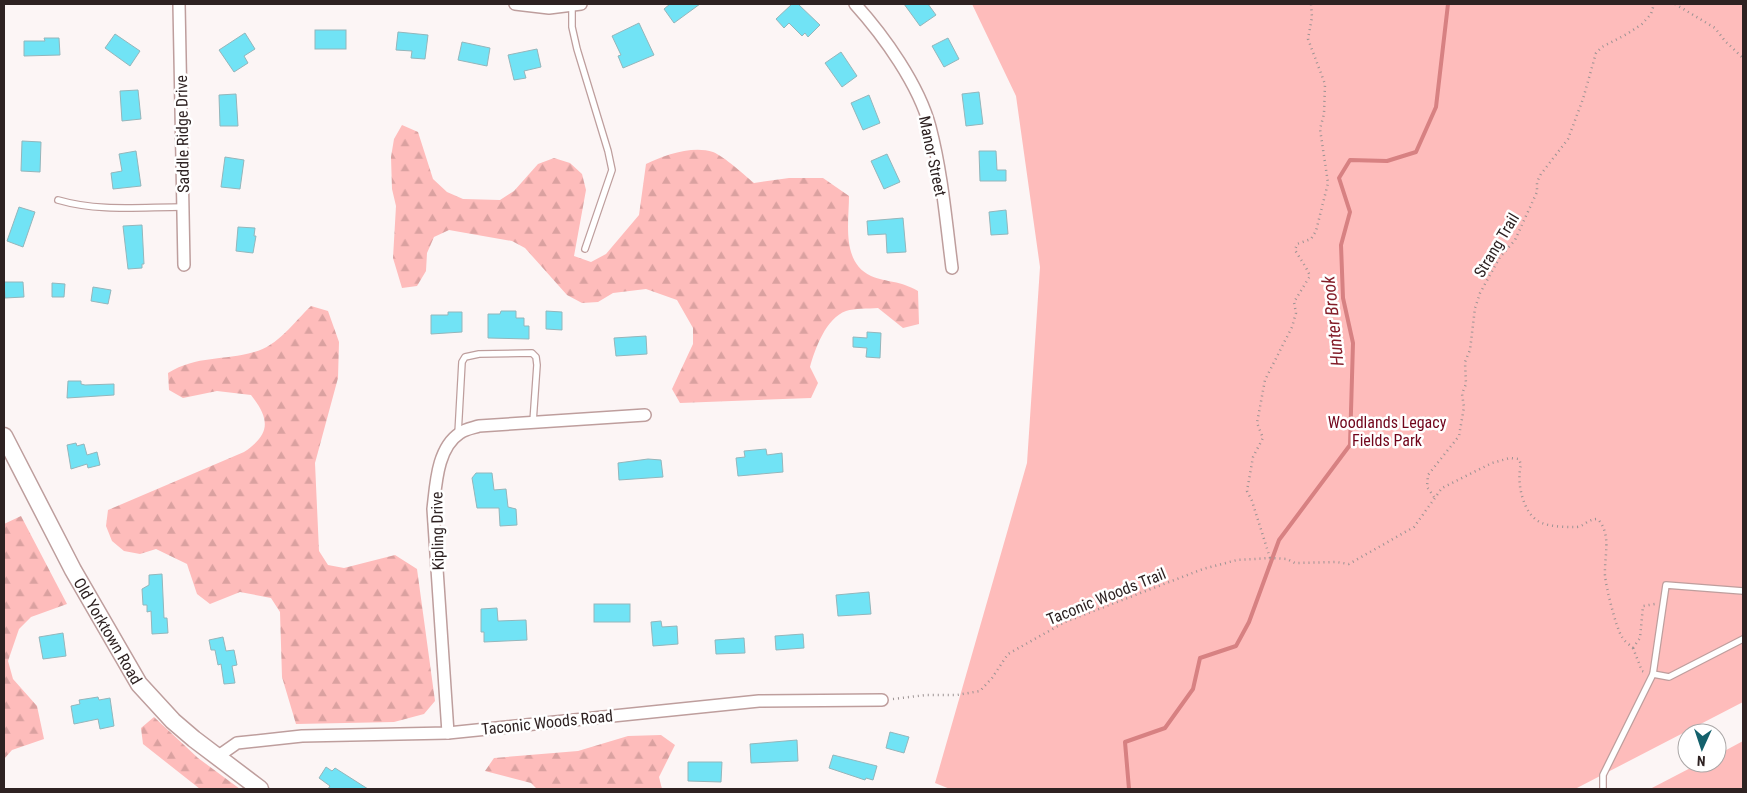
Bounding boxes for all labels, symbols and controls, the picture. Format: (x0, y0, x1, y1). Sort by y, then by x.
street label: Saddle Ridge Drive (172, 75, 193, 193)
street label: Manor Street (915, 114, 950, 198)
street label: Strang Trail (1470, 210, 1523, 281)
water label: Hunter Brook (1317, 274, 1348, 367)
park label: Woodlands Legacy Fields Park (1328, 413, 1447, 450)
street label: Kipling Drive (427, 491, 448, 571)
street label: Taconic Woods Trail (1044, 564, 1169, 629)
street label: Old Yorktown Road (70, 575, 146, 688)
street label: Taconic Woods Road (480, 706, 614, 739)
north arrow (1677, 723, 1727, 773)
text: N (1697, 753, 1706, 769)

